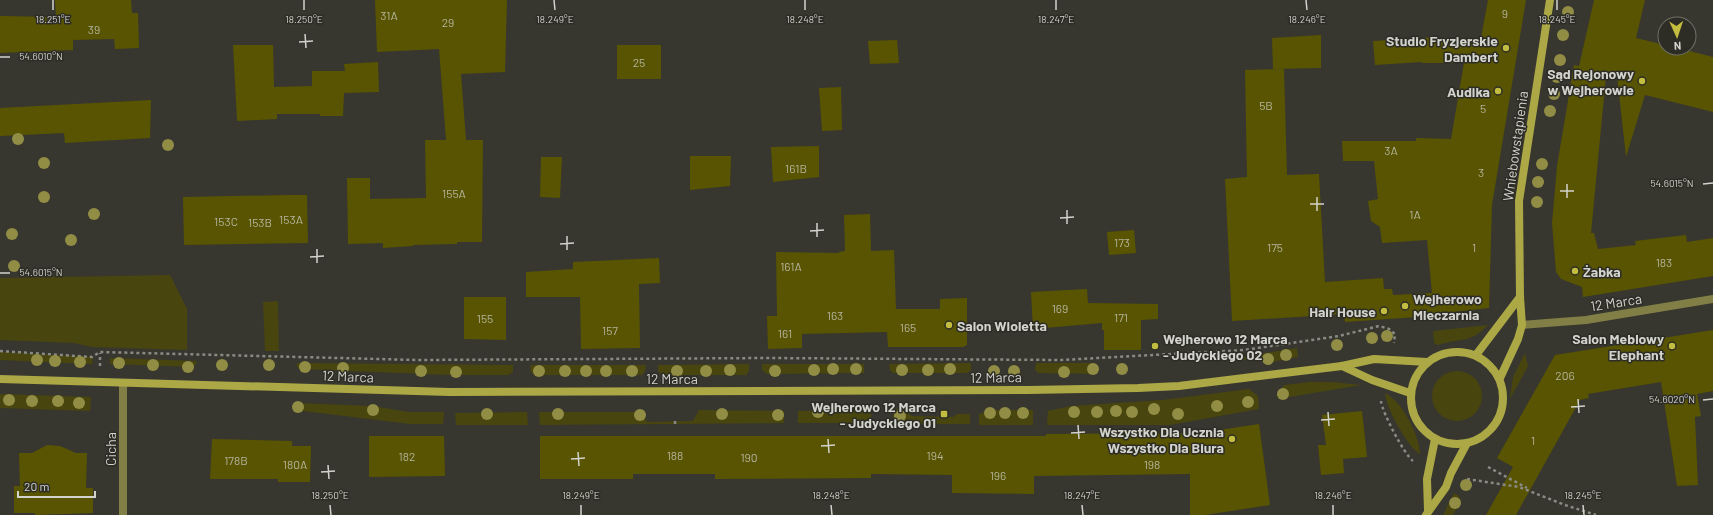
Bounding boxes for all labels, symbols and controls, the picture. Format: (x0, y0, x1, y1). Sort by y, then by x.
house number: 9 (1502, 6, 1508, 20)
house number: 31A (380, 8, 398, 22)
text: 18.251°E (35, 13, 71, 25)
text: 18.250°E (285, 13, 323, 25)
text: 18.249°E (536, 13, 574, 25)
text: 18.248°E (786, 13, 824, 25)
text: 18.247°E (1038, 13, 1074, 25)
text: 18.246°E (1288, 13, 1326, 25)
text: 18.245°E (1538, 13, 1576, 25)
house number: 29 (442, 15, 454, 29)
north arrow (1657, 16, 1697, 56)
house number: 39 (88, 22, 100, 36)
place label: Studio Fryzjerskie Dambert (1386, 32, 1498, 65)
text: N (1674, 40, 1682, 53)
marker: Studio Fryzjerskie Dambert (1501, 43, 1511, 53)
text: 54.6010°N (19, 50, 63, 62)
house number: 25 (633, 55, 645, 69)
place label: Sąd Rejonowy w Wejherowie (1547, 65, 1634, 98)
marker: Sąd Rejonowy w Wejherowie (1637, 76, 1647, 86)
place label: Audika (1447, 83, 1490, 100)
marker: Audika (1493, 86, 1503, 96)
street label: Wniebowstąpienia (1499, 90, 1531, 202)
house number: 5B (1259, 98, 1273, 112)
house number: 5 (1480, 101, 1486, 115)
house number: 3A (1384, 143, 1398, 157)
house number: 161B (785, 161, 807, 175)
house number: 3 (1478, 165, 1484, 179)
text: 54.6015°N (1650, 177, 1694, 189)
house number: 155A (442, 186, 466, 200)
house number: 1A (1409, 207, 1421, 221)
house number: 153A (279, 212, 303, 226)
house number: 153C (214, 214, 238, 228)
house number: 153B (248, 215, 272, 229)
house number: 173 (1114, 235, 1130, 249)
house number: 175 (1267, 240, 1283, 254)
house number: 1 (1472, 240, 1476, 254)
house number: 183 (1656, 255, 1672, 269)
house number: 161A (780, 259, 802, 273)
place label: Żabka (1583, 263, 1621, 280)
text: 54.6015°N (19, 266, 63, 278)
marker: Żabka (1570, 266, 1580, 276)
place label: Wejherowo Mleczarnia (1413, 290, 1482, 323)
street label: 12 Marca (1589, 290, 1643, 314)
house number: 169 (1052, 301, 1068, 315)
marker: Wejherowo Mleczarnia (1400, 301, 1410, 311)
place label: Hair House (1309, 303, 1376, 320)
marker: Hair House (1379, 306, 1389, 316)
house number: 163 (827, 308, 843, 322)
house number: 171 (1114, 310, 1128, 324)
house number: 155 (477, 311, 493, 325)
place label: Salon Wioletta (957, 317, 1047, 334)
house number: 165 (900, 320, 916, 334)
marker: Salon Wioletta (944, 320, 954, 330)
house number: 157 (602, 323, 618, 337)
house number: 161 (778, 326, 792, 340)
place label: Wejherowo 12 Marca - Judyckiego 02 (1163, 330, 1288, 363)
place label: Salon Meblowy Elephant (1572, 330, 1664, 363)
marker: Wejherowo 12 Marca - Judyckiego 02 (1150, 341, 1160, 351)
marker: Salon Meblowy Elephant (1667, 341, 1677, 351)
street label: 12 Marca (322, 367, 374, 385)
street label: 12 Marca (970, 368, 1022, 386)
house number: 206 (1555, 368, 1575, 382)
street label: 12 Marca (646, 370, 698, 387)
text: 54.6020°N (1649, 393, 1695, 405)
place label: Wejherowo 12 Marca - Judyckiego 01 (811, 398, 936, 431)
marker: Wejherowo 12 Marca - Judyckiego 01 (939, 409, 949, 419)
place label: Wszystko Dla Ucznia Wszystko Dla Biura (1099, 423, 1224, 456)
street label: Cicha (102, 432, 119, 466)
house number: 1 (1531, 433, 1535, 447)
marker: Wszystko Dla Ucznia Wszystko Dla Biura (1227, 434, 1237, 444)
house number: 188 (667, 448, 683, 462)
house number: 194 (926, 448, 944, 462)
house number: 182 (399, 449, 415, 463)
house number: 190 (740, 450, 758, 464)
house number: 178B (224, 453, 248, 467)
house number: 180A (283, 457, 307, 471)
house number: 198 (1144, 457, 1160, 471)
house number: 196 (990, 468, 1006, 482)
scale bar (18, 473, 95, 499)
text: 20 m (24, 479, 50, 493)
text: 18.250°E (311, 489, 349, 501)
text: 18.249°E (562, 489, 600, 501)
text: 18.248°E (812, 489, 850, 501)
text: 18.247°E (1064, 489, 1100, 501)
text: 18.246°E (1314, 489, 1352, 501)
text: 18.245°E (1564, 489, 1602, 501)

